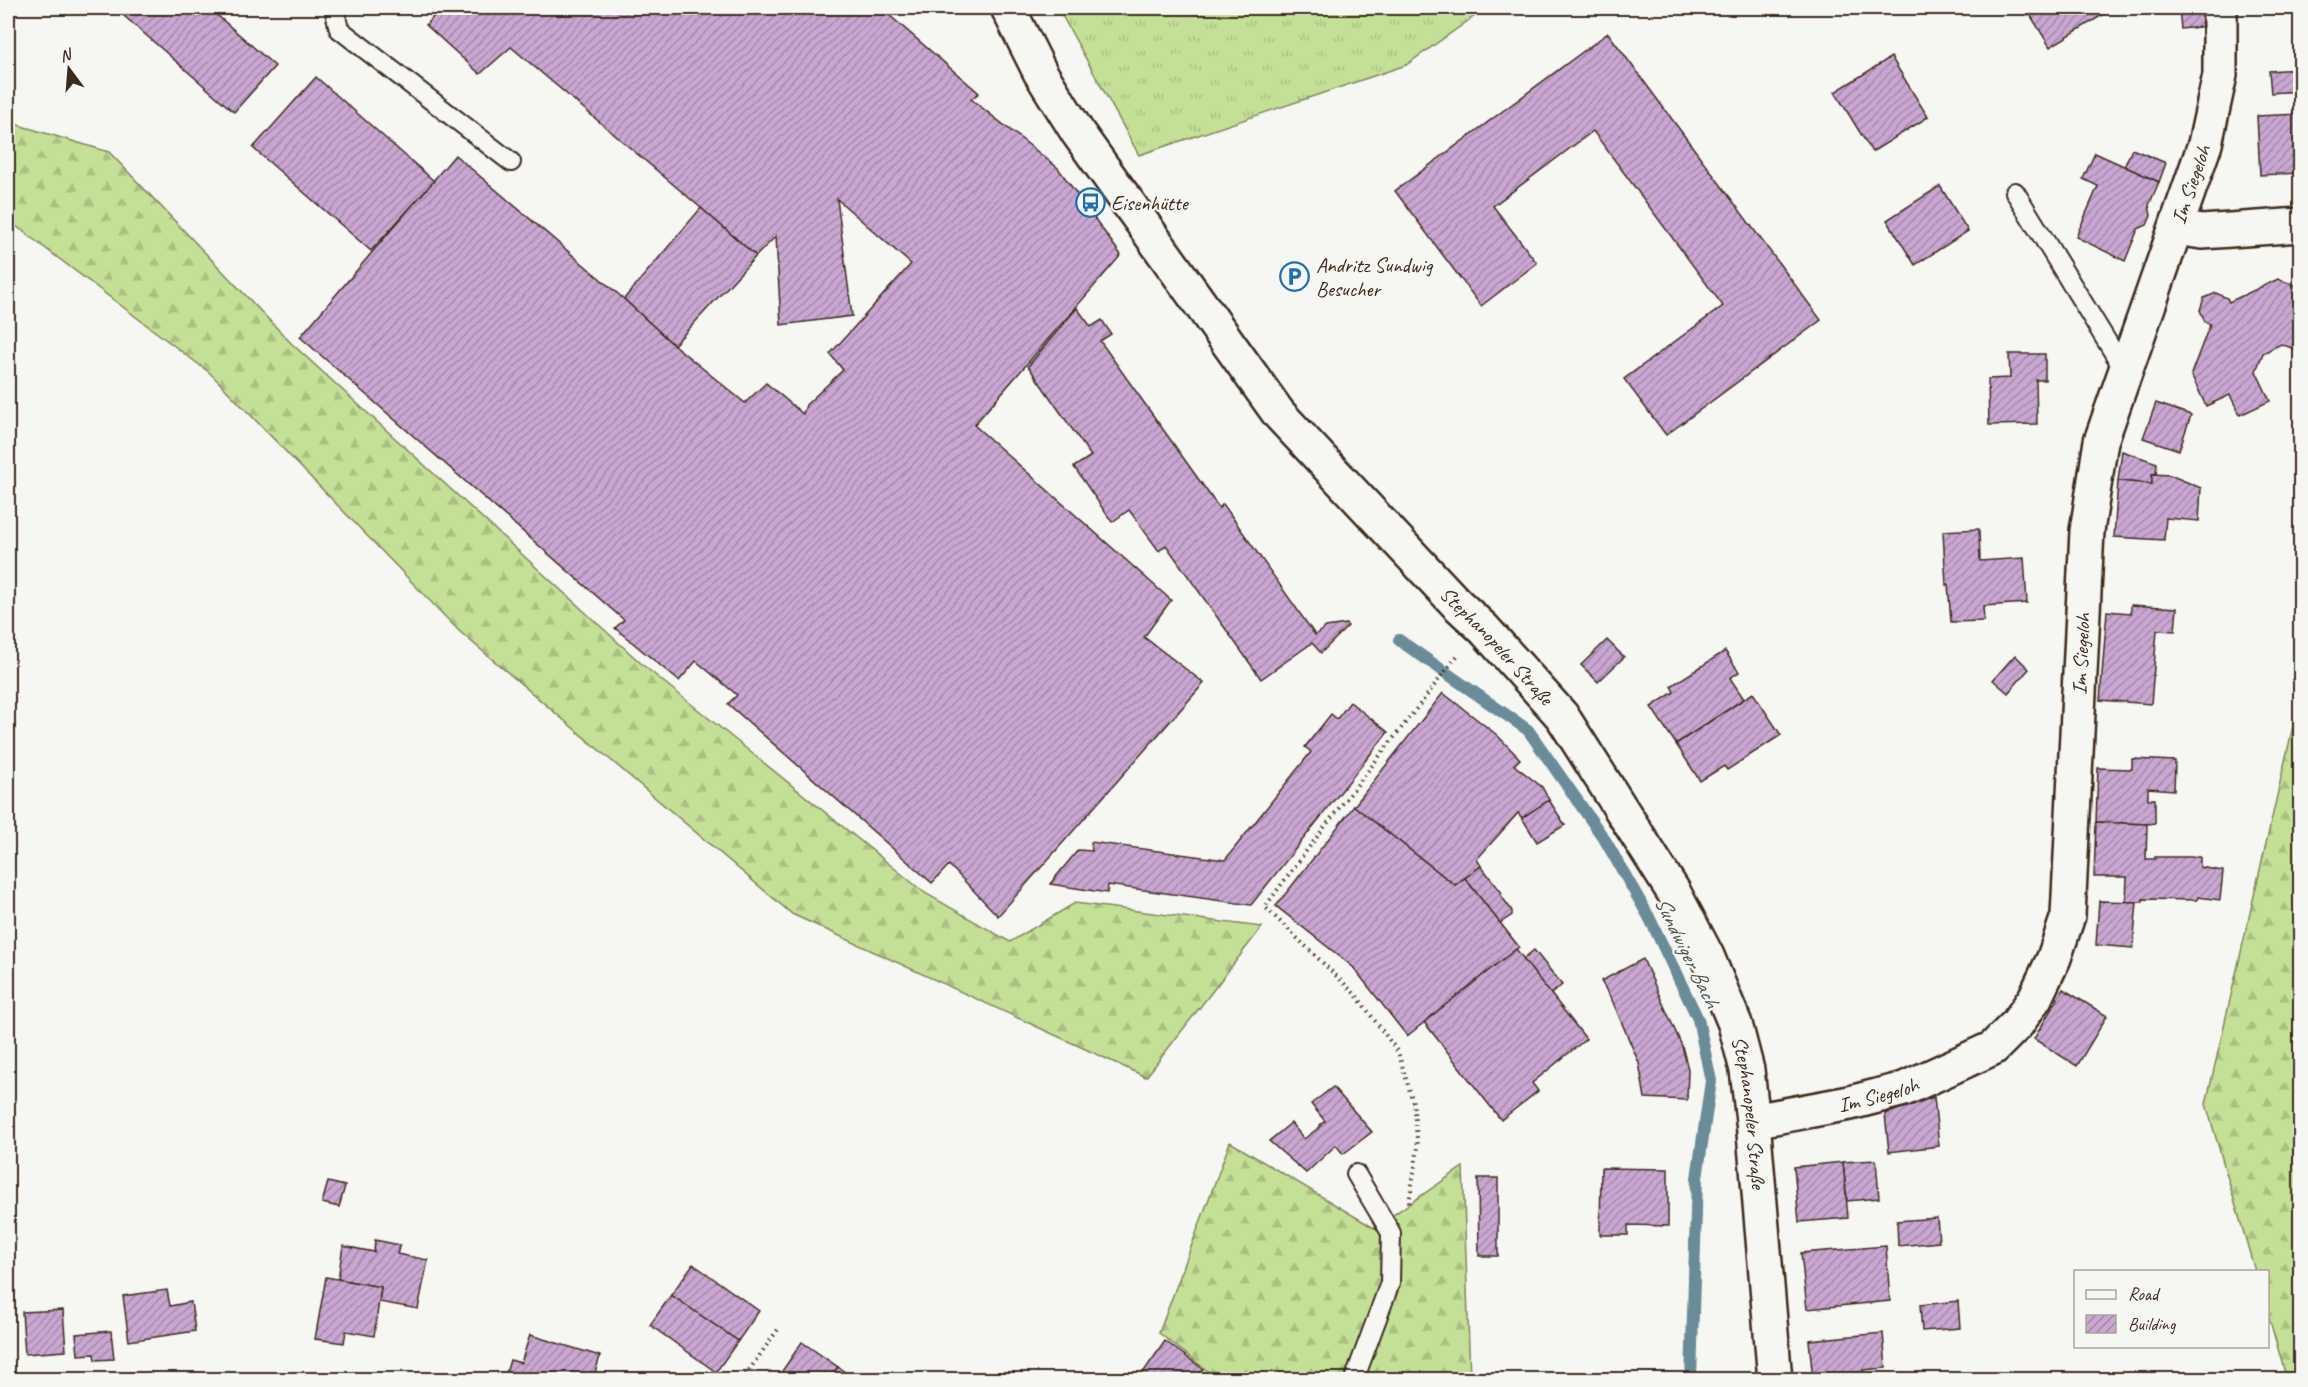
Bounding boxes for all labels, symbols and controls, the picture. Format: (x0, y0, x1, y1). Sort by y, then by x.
north arrow (39, 39, 99, 99)
text: N (58, 44, 76, 67)
street label: Im Siegeloh (2165, 140, 2217, 227)
bus stop icon: Eisenhütte (1074, 187, 1106, 219)
place label: Eisenhütte (1111, 190, 1190, 216)
place label: Andritz Sundwig Besucher (1316, 252, 1434, 302)
parking icon: Andritz Sundwig Besucher (1279, 261, 1311, 293)
street label: Stephanopeler Straße (1434, 581, 1560, 712)
street label: Im Siegeloh (2066, 611, 2096, 695)
water label: Sundwiger Bach (1648, 892, 1727, 1014)
street label: Stephanopeler Straße (1726, 1033, 1772, 1192)
street label: Im Siegeloh (1836, 1071, 1924, 1118)
legend (2074, 1270, 2269, 1348)
text: Road (2128, 1283, 2161, 1305)
text: Building (2128, 1313, 2177, 1335)

